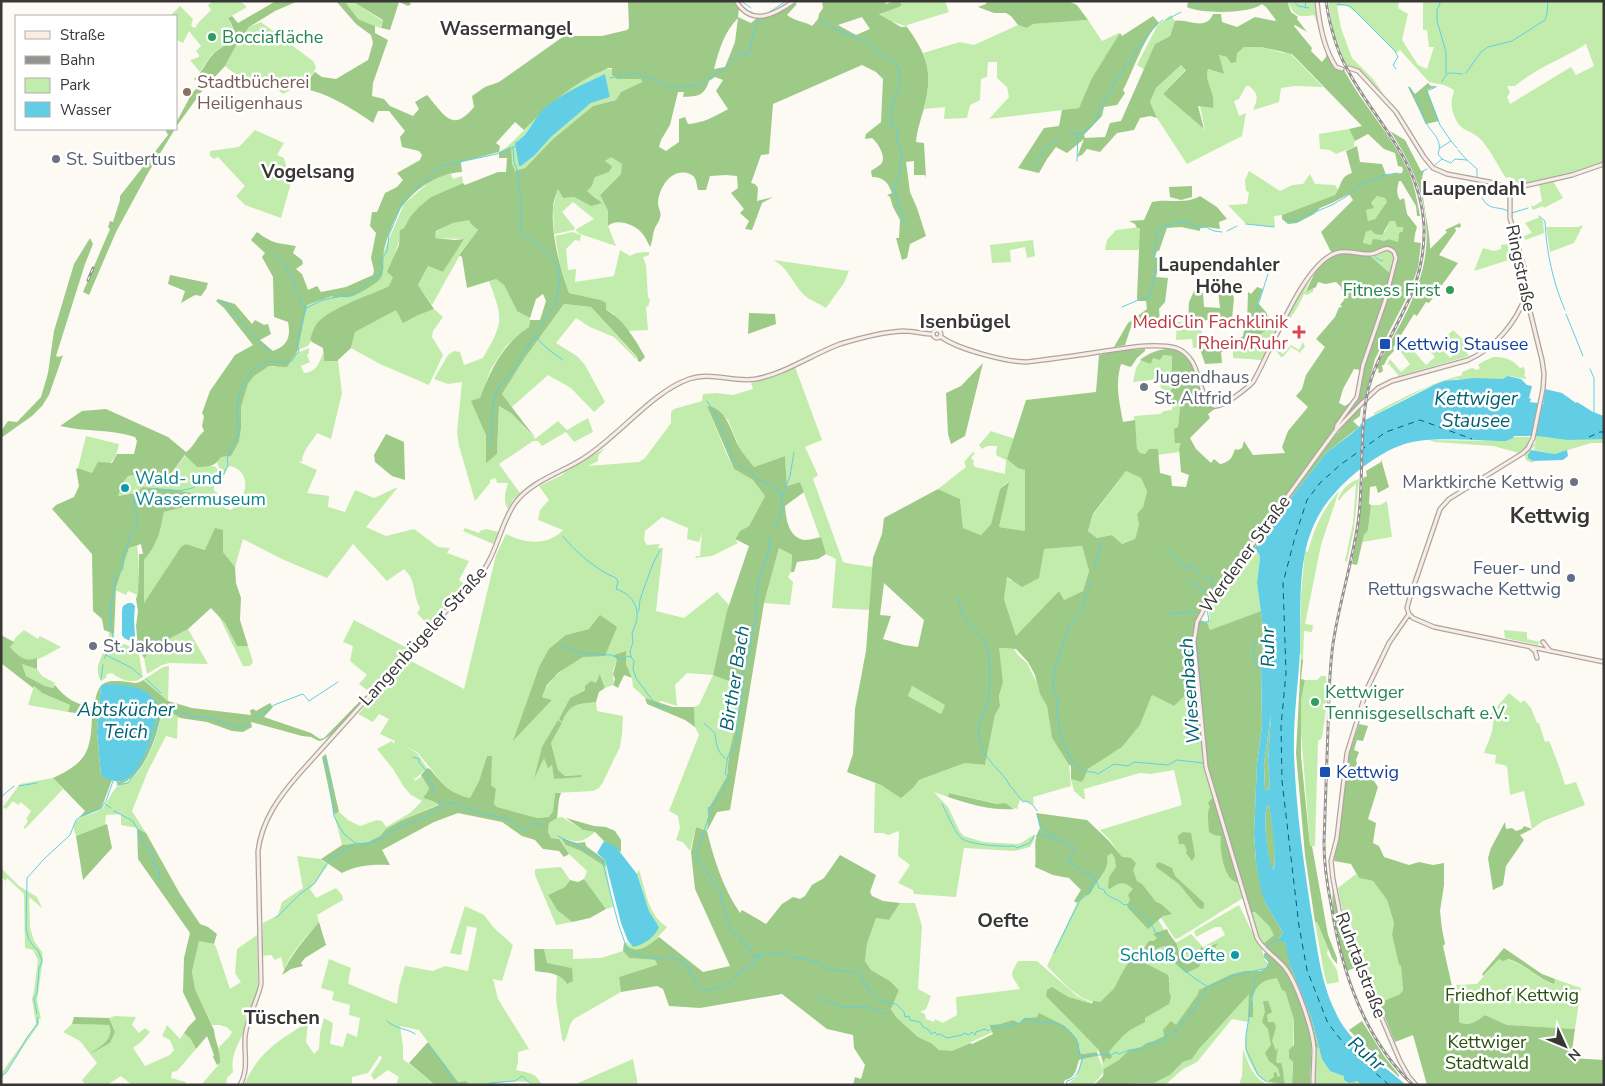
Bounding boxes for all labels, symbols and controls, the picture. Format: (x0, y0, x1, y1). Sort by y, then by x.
legend (15, 15, 178, 130)
district label: Wassermangel (440, 16, 572, 42)
text: Straße (60, 25, 105, 45)
place label: Bocciafläche (222, 25, 323, 49)
marker: Bocciafläche (206, 31, 218, 43)
text: Bahn (60, 50, 95, 70)
place label: Stadtbücherei Heiligenhaus (197, 70, 309, 115)
text: Park (60, 75, 90, 95)
marker: Stadtbücherei Heiligenhaus (181, 86, 193, 98)
text: Wasser (60, 100, 112, 120)
place label: St. Suitbertus (66, 147, 176, 171)
marker: St. Suitbertus (50, 153, 62, 165)
district label: Vogelsang (260, 159, 355, 185)
district label: Laupendahl (1422, 176, 1526, 202)
street label: Ringstraße (1500, 222, 1542, 314)
district label: Laupendahler Höhe (1158, 252, 1280, 300)
place label: Fitness First (1343, 278, 1441, 302)
marker: Fitness First (1444, 284, 1456, 296)
district label: Isenbügel (920, 308, 1011, 335)
place label: MediClin Fachklinik Rhein/Ruhr (1132, 310, 1289, 355)
marker: MediClin Fachklinik Rhein/Ruhr (1292, 325, 1306, 339)
place label: Kettwig Stausee (1396, 332, 1528, 356)
marker: Kettwig Stausee (1378, 337, 1392, 351)
place label: Jugendhaus St. Altfrid (1153, 365, 1249, 410)
marker: Jugendhaus St. Altfrid (1138, 381, 1150, 393)
water label: Kettwiger Stausee (1434, 386, 1519, 434)
place label: Wald- und Wassermuseum (135, 466, 266, 511)
place label: Marktkirche Kettwig (1402, 470, 1564, 494)
marker: Marktkirche Kettwig (1568, 476, 1580, 488)
marker: Wald- und Wassermuseum (119, 482, 131, 494)
street label: Werdener Straße (1194, 491, 1296, 617)
district label: Kettwig (1510, 501, 1590, 531)
place label: Feuer- und Rettungswache Kettwig (1368, 556, 1561, 601)
street label: Langenbügeler Straße (354, 561, 492, 711)
marker: Feuer- und Rettungswache Kettwig (1565, 572, 1577, 584)
water label: Birther Bach (714, 624, 756, 733)
water label: Ruhr (1255, 625, 1281, 668)
place label: St. Jakobus (103, 634, 193, 658)
water label: Wiesenbach (1173, 637, 1207, 745)
marker: St. Jakobus (87, 640, 99, 652)
place label: Kettwiger Tennisgesellschaft e.V. (1325, 680, 1508, 725)
marker: Kettwiger Tennisgesellschaft e.V. (1309, 696, 1321, 708)
water label: Abtskücher Teich (76, 697, 176, 745)
place label: Kettwig (1336, 760, 1399, 784)
marker: Kettwig (1318, 765, 1332, 779)
district label: Oefte (977, 907, 1029, 934)
street label: Ruhrtalstraße (1330, 909, 1392, 1021)
place label: Schloß Oefte (1120, 943, 1225, 967)
marker: Schloß Oefte (1229, 949, 1241, 961)
park label: Friedhof Kettwig (1445, 983, 1579, 1007)
district label: Tüschen (244, 1004, 320, 1031)
north arrow (1540, 1021, 1590, 1071)
park label: Kettwiger Stadtwald (1445, 1030, 1529, 1075)
water label: Ruhr (1342, 1031, 1391, 1078)
text: N (1564, 1044, 1584, 1065)

